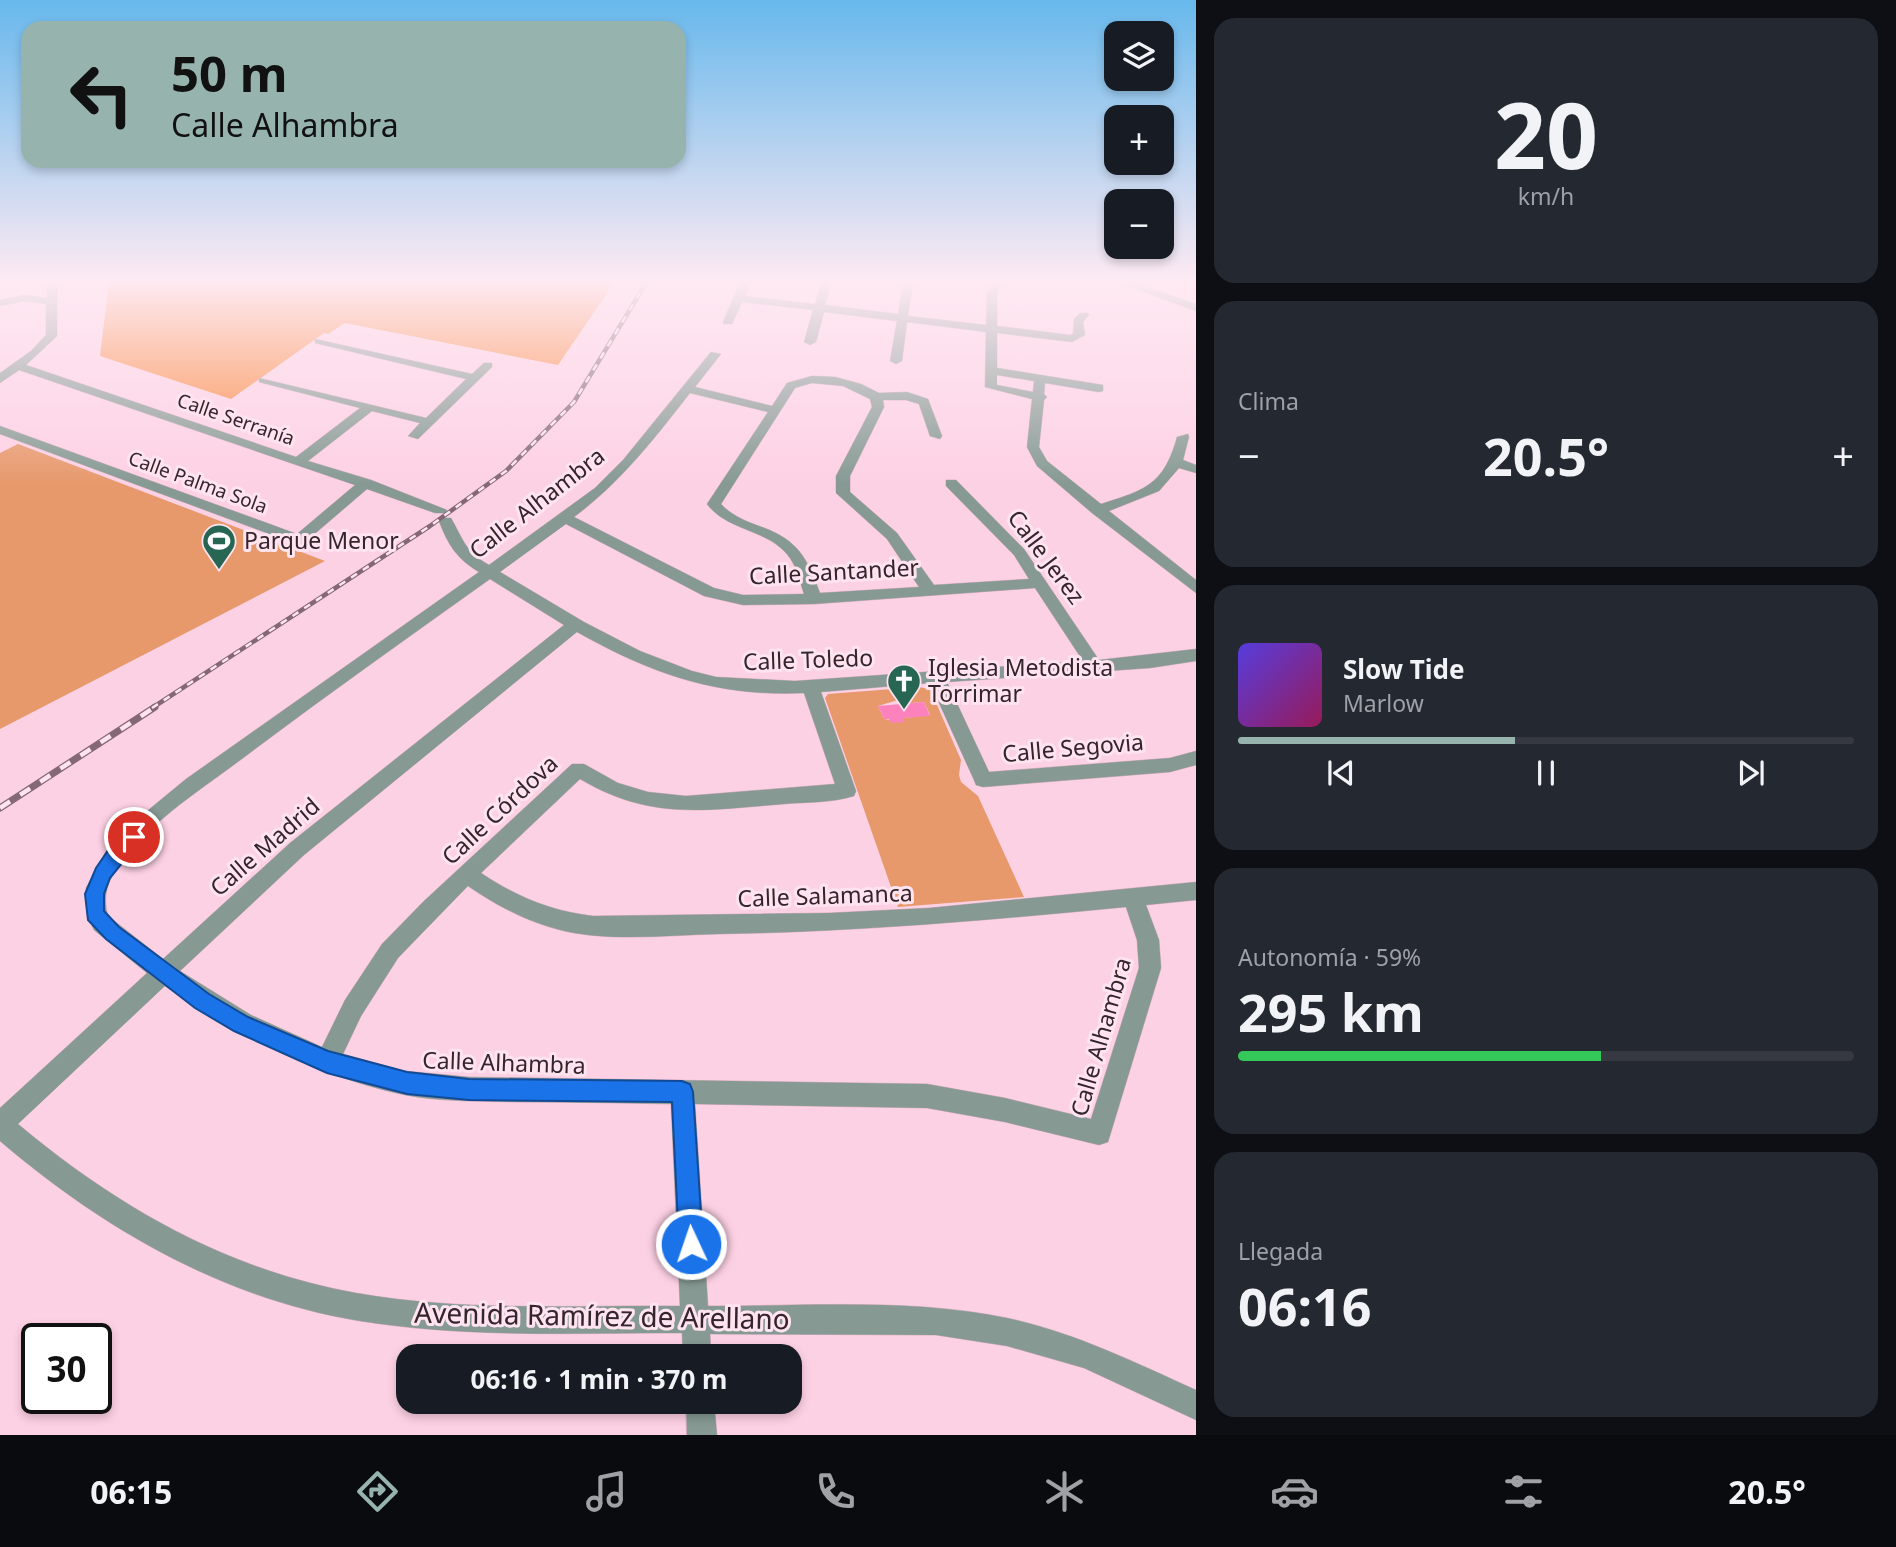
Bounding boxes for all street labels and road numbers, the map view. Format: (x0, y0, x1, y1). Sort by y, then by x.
street label: Calle Serranía (174, 387, 298, 451)
street label: Calle Alhambra (462, 439, 611, 565)
street label: Calle Palma Sola (125, 445, 271, 519)
street label: Calle Jerez (1001, 503, 1093, 610)
street label: Calle Santander (748, 551, 920, 591)
street label: Calle Toledo (742, 641, 874, 677)
street label: Calle Segovia (1001, 725, 1145, 769)
street label: Calle Córdova (434, 747, 564, 871)
street label: Calle Madrid (203, 790, 326, 903)
street label: Calle Salamanca (737, 876, 913, 914)
street label: Calle Alhambra (1062, 954, 1138, 1120)
street label: Calle Alhambra (422, 1043, 586, 1081)
street label: Avenida Ramírez de Arellano (414, 1293, 790, 1337)

